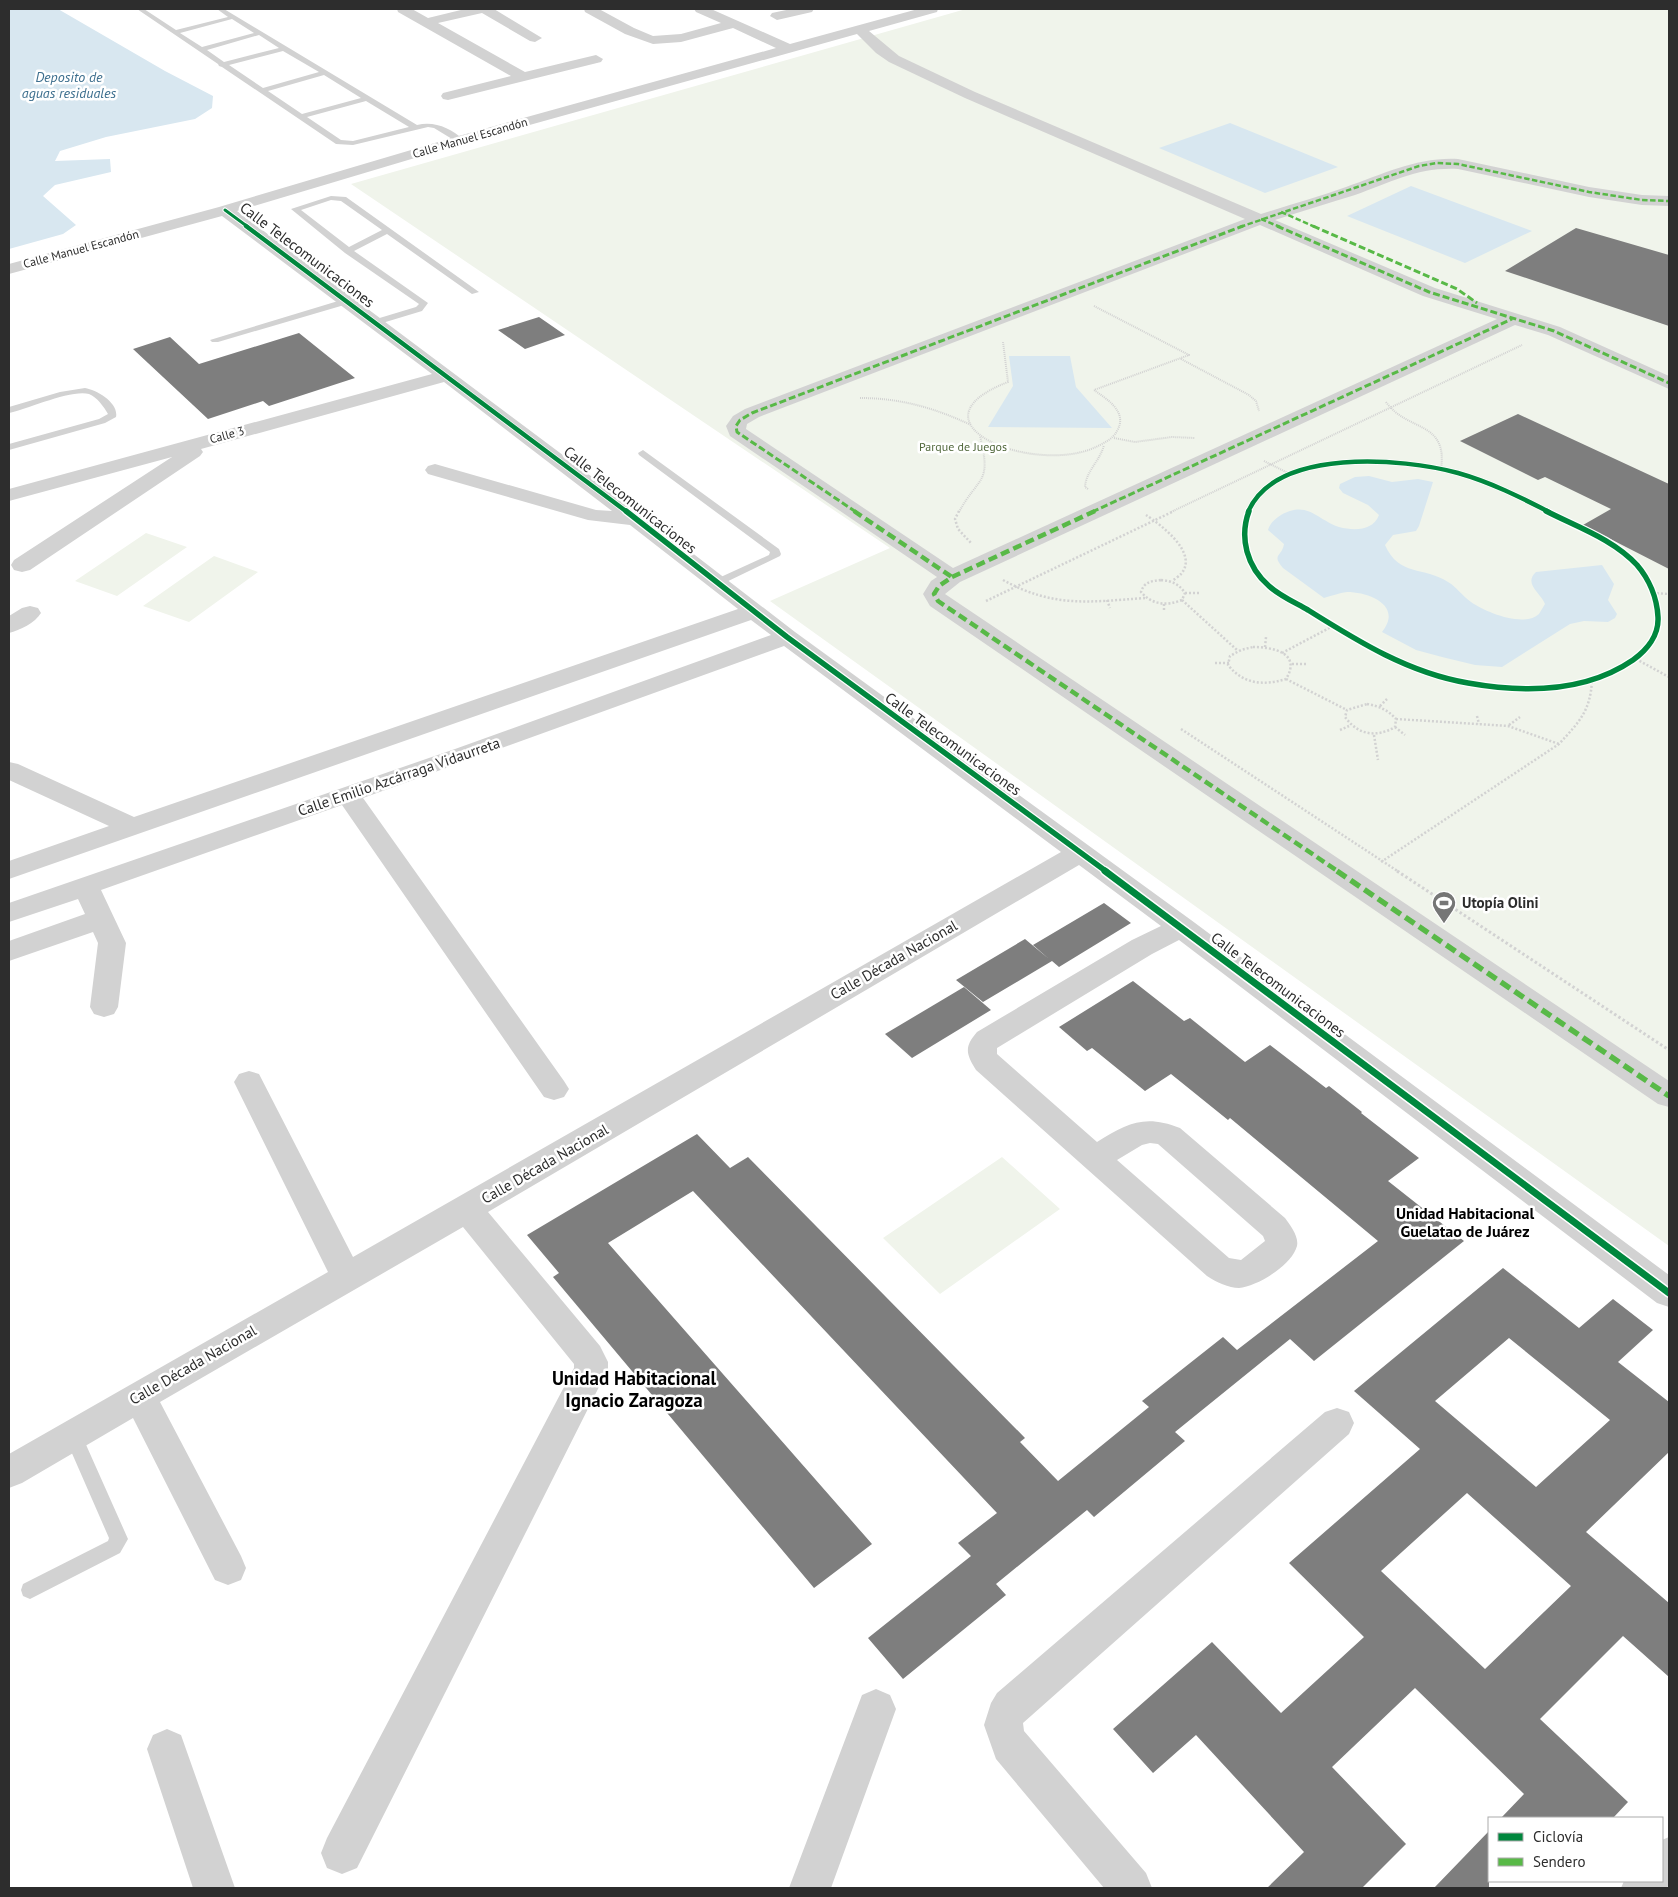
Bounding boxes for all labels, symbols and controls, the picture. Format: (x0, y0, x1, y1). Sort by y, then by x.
water label: Deposito de aguas residuales (22, 68, 117, 102)
street label: Calle Manuel Escandón (411, 114, 529, 161)
street label: Calle Telecomunicaciones (236, 198, 378, 311)
street label: Calle Manuel Escandón (21, 226, 140, 271)
street label: Calle 3 (208, 423, 246, 446)
park label: Parque de Juegos (919, 439, 1007, 454)
street label: Calle Telecomunicaciones (560, 442, 701, 557)
street label: Calle Telecomunicaciones (882, 688, 1025, 799)
street label: Calle Emilio Azcárraga Vidaurreta (295, 733, 502, 820)
sports icon: Utopía Olini (1431, 890, 1457, 924)
place label: Utopía Olini (1462, 893, 1539, 912)
street label: Calle Década Nacional (827, 915, 961, 1004)
street label: Calle Telecomunicaciones (1207, 928, 1349, 1041)
street label: Calle Década Nacional (478, 1119, 612, 1208)
district label: Unidad Habitacional Guelatao de Juárez (1396, 1203, 1534, 1241)
street label: Calle Década Nacional (126, 1320, 260, 1409)
district label: Unidad Habitacional Ignacio Zaragoza (552, 1366, 716, 1412)
legend (1488, 1817, 1663, 1882)
text: Ciclovía (1533, 1827, 1583, 1846)
text: Sendero (1533, 1852, 1586, 1871)

